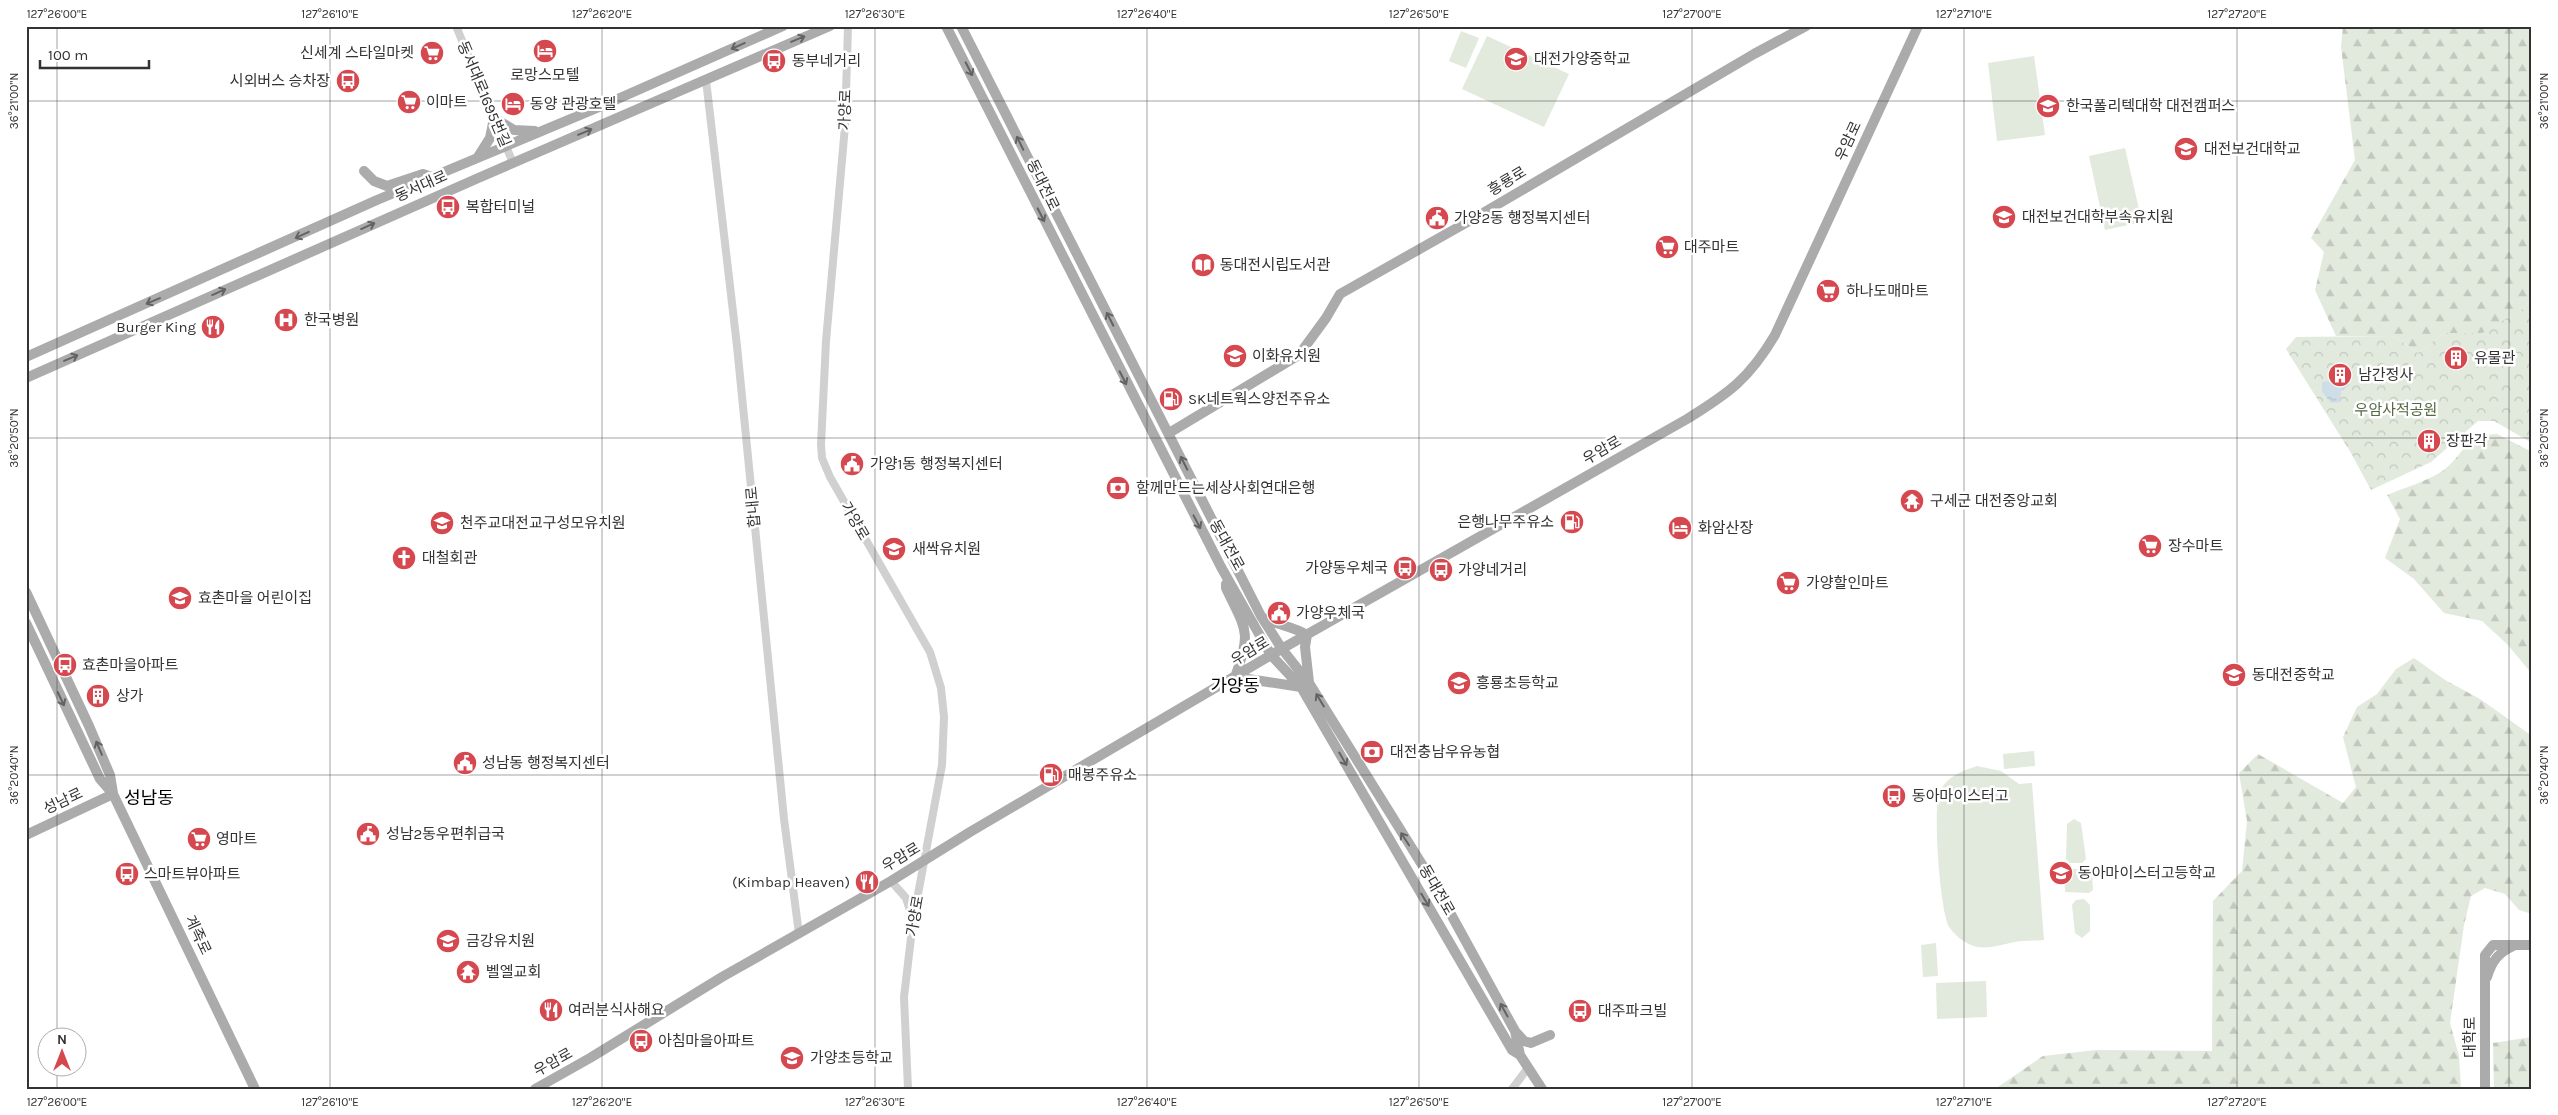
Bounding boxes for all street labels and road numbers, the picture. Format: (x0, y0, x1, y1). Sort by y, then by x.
street label: 동서대로1695번길 (454, 38, 514, 150)
street label: 가양로 (835, 89, 855, 131)
street label: 우암로 (1831, 118, 1865, 164)
street label: 동대전로 (1023, 156, 1063, 214)
street label: 흥룡로 (1485, 163, 1529, 199)
street label: 동서대로 (392, 167, 450, 205)
street label: 우암로 (1580, 432, 1624, 468)
street label: 합내로 (742, 486, 764, 528)
street label: 가양로 (837, 499, 873, 543)
street label: 동대전로 (1206, 516, 1248, 574)
street label: 우암로 (1228, 633, 1272, 669)
street label: 성남로 (40, 784, 86, 818)
street label: 우암로 (879, 839, 923, 875)
street label: 동대전로 (1415, 862, 1459, 918)
street label: 가양로 (903, 894, 927, 938)
street label: 계족로 (181, 912, 215, 958)
street label: 대학로 (2461, 1016, 2479, 1058)
street label: 우암로 (531, 1044, 575, 1080)

